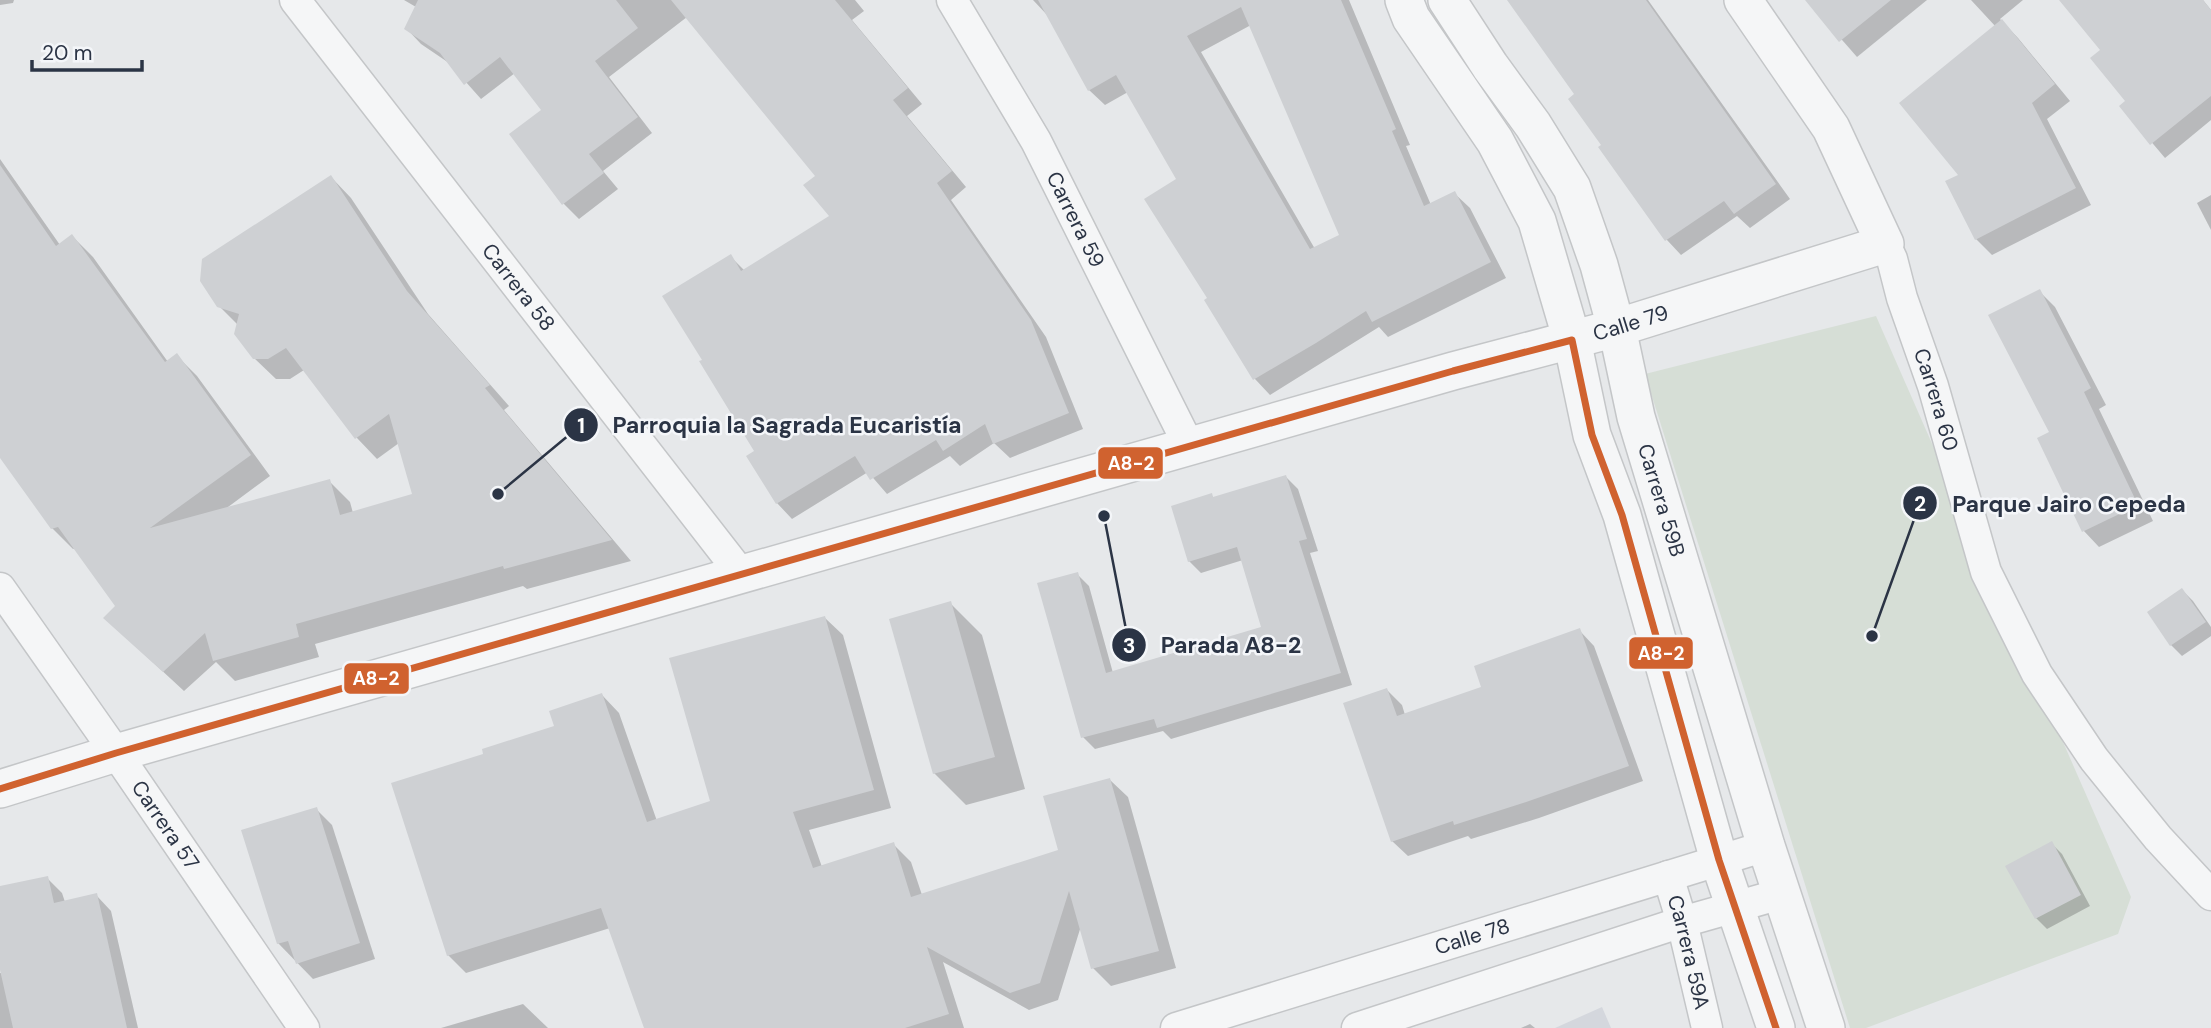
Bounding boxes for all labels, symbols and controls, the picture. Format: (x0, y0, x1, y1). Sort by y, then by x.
scale bar (32, 28, 142, 72)
text: 20 m (42, 39, 93, 67)
street label: Carrera 59 (1040, 167, 1111, 272)
street label: Carrera 58 (475, 238, 561, 337)
street label: Calle 79 (1590, 299, 1672, 347)
street label: Carrera 60 (1907, 344, 1965, 454)
callout: Parroquia la Sagrada Eucaristía (564, 403, 976, 447)
text: Parroquia la Sagrada Eucaristía (612, 410, 962, 440)
text: 1 (577, 412, 585, 440)
street label: Carrera 59B (1631, 440, 1692, 560)
line badge: A8-2 (1097, 446, 1164, 480)
text: A8-2 (1108, 451, 1155, 476)
callout: Parque Jairo Cepeda (1903, 481, 2200, 525)
text: Parque Jairo Cepeda (1952, 489, 2186, 519)
text: 2 (1914, 490, 1926, 518)
callout: Parada A8-2 (1111, 623, 1315, 667)
text: Parada A8-2 (1161, 630, 1301, 660)
text: 3 (1123, 632, 1135, 660)
line badge: A8-2 (1628, 636, 1694, 670)
text: A8-2 (1638, 641, 1685, 666)
line badge: A8-2 (343, 662, 410, 695)
text: A8-2 (353, 666, 400, 691)
street label: Carrera 57 (125, 775, 206, 875)
street label: Carrera 59A (1661, 892, 1716, 1012)
street label: Calle 78 (1431, 912, 1513, 961)

